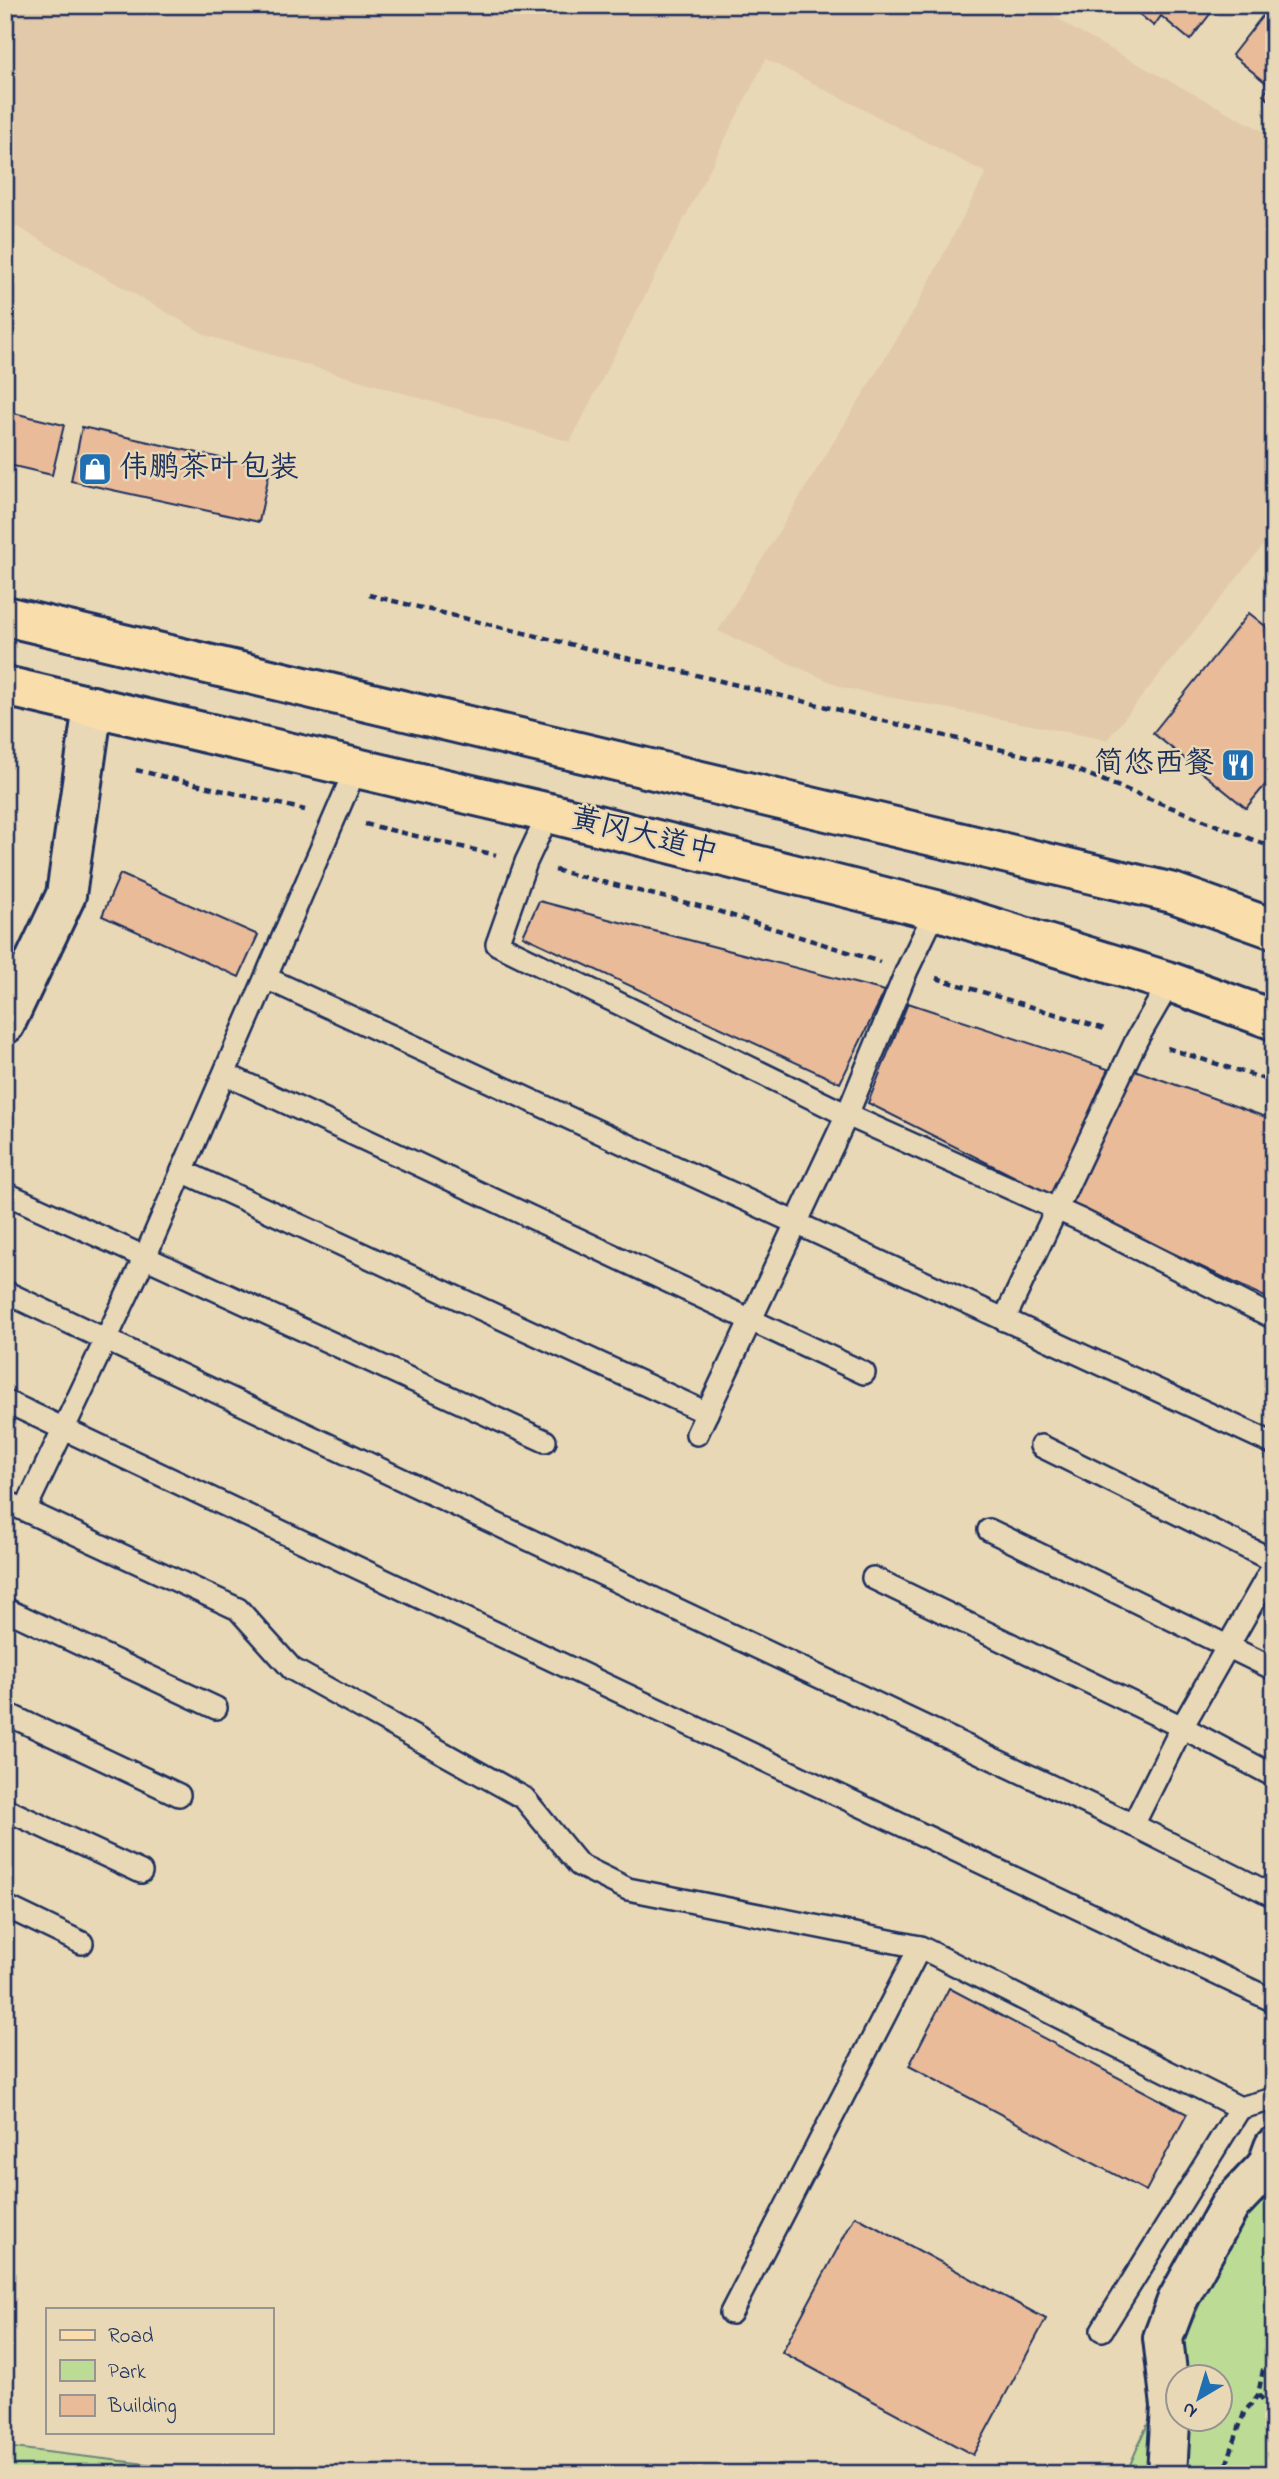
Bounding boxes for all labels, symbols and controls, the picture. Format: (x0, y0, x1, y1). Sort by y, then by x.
place label: 伟鹏茶叶包装 (119, 447, 299, 491)
shop icon: 伟鹏茶叶包装 (76, 450, 114, 488)
place label: 简悠西餐 (1094, 743, 1214, 787)
restaurant icon: 简悠西餐 (1219, 746, 1257, 784)
street label: 黄冈大道中 (566, 798, 722, 876)
legend (46, 2308, 273, 2434)
text: Road (108, 2322, 154, 2352)
text: Park (108, 2358, 147, 2388)
north arrow (1164, 2364, 1234, 2434)
text: Building (107, 2392, 177, 2424)
text: N (1177, 2395, 1203, 2424)

